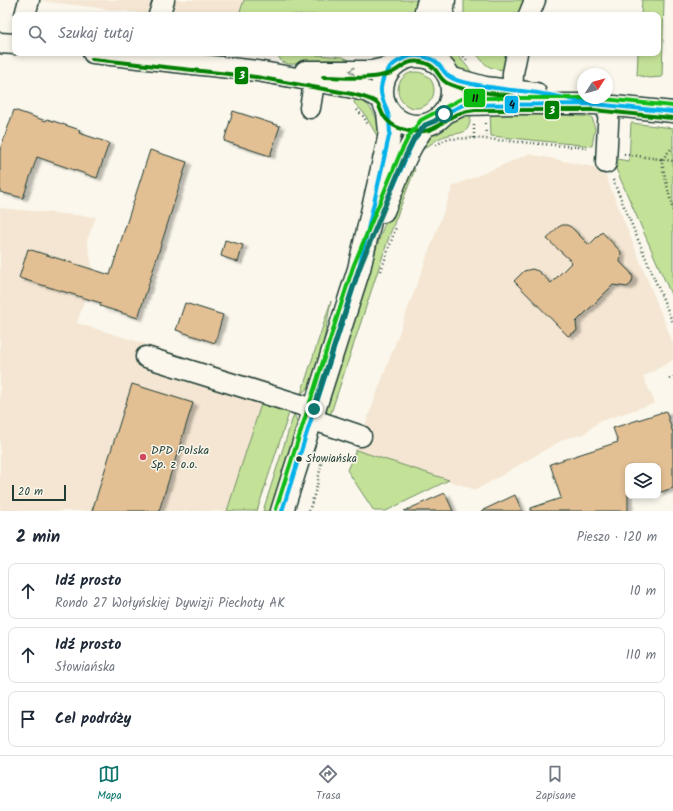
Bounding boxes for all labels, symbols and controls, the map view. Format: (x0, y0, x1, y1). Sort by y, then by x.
search box (12, 12, 661, 56)
text: Szukaj tutaj (58, 22, 133, 46)
icon: search (26, 23, 48, 45)
line badge: 3 (234, 66, 249, 85)
text: 3 (238, 67, 245, 85)
one-way arrow (349, 67, 355, 75)
north arrow (577, 68, 613, 104)
line badge: 11 (463, 88, 486, 108)
text: 11 (472, 90, 479, 108)
line badge: 4 (504, 95, 519, 114)
text: 4 (509, 96, 515, 114)
line badge: 3 (544, 100, 560, 120)
text: 3 (548, 102, 555, 120)
route start (435, 105, 453, 123)
route end (305, 400, 323, 418)
place label: DPD Polska Sp. z o.o. (151, 441, 209, 474)
place label: Słowiańska (306, 450, 357, 468)
marker: DPD Polska Sp. z o.o. (138, 452, 148, 462)
marker: Słowiańska (294, 454, 304, 464)
map controls (625, 463, 661, 499)
button: layers (625, 463, 661, 499)
scale bar (12, 483, 66, 502)
text: 20 m (18, 483, 43, 501)
text: 2 min (16, 524, 60, 551)
text: Pieszo · 120 m (577, 527, 657, 548)
text: Idź prosto (55, 569, 121, 593)
icon: ahead (17, 580, 39, 602)
text: 10 m (630, 581, 656, 602)
text: Rondo 27 Wołyńskiej Dywizji Piechoty AK (55, 593, 285, 614)
text: Idź prosto (55, 633, 121, 657)
icon: ahead (17, 644, 39, 666)
text: 110 m (626, 645, 656, 666)
text: Słowiańska (55, 657, 115, 678)
text: Cel podróży (55, 707, 131, 731)
icon: arrive (17, 708, 39, 730)
tab: Mapa (97, 763, 122, 805)
tab: Trasa (316, 763, 341, 805)
tab: Zapisane (535, 763, 576, 805)

